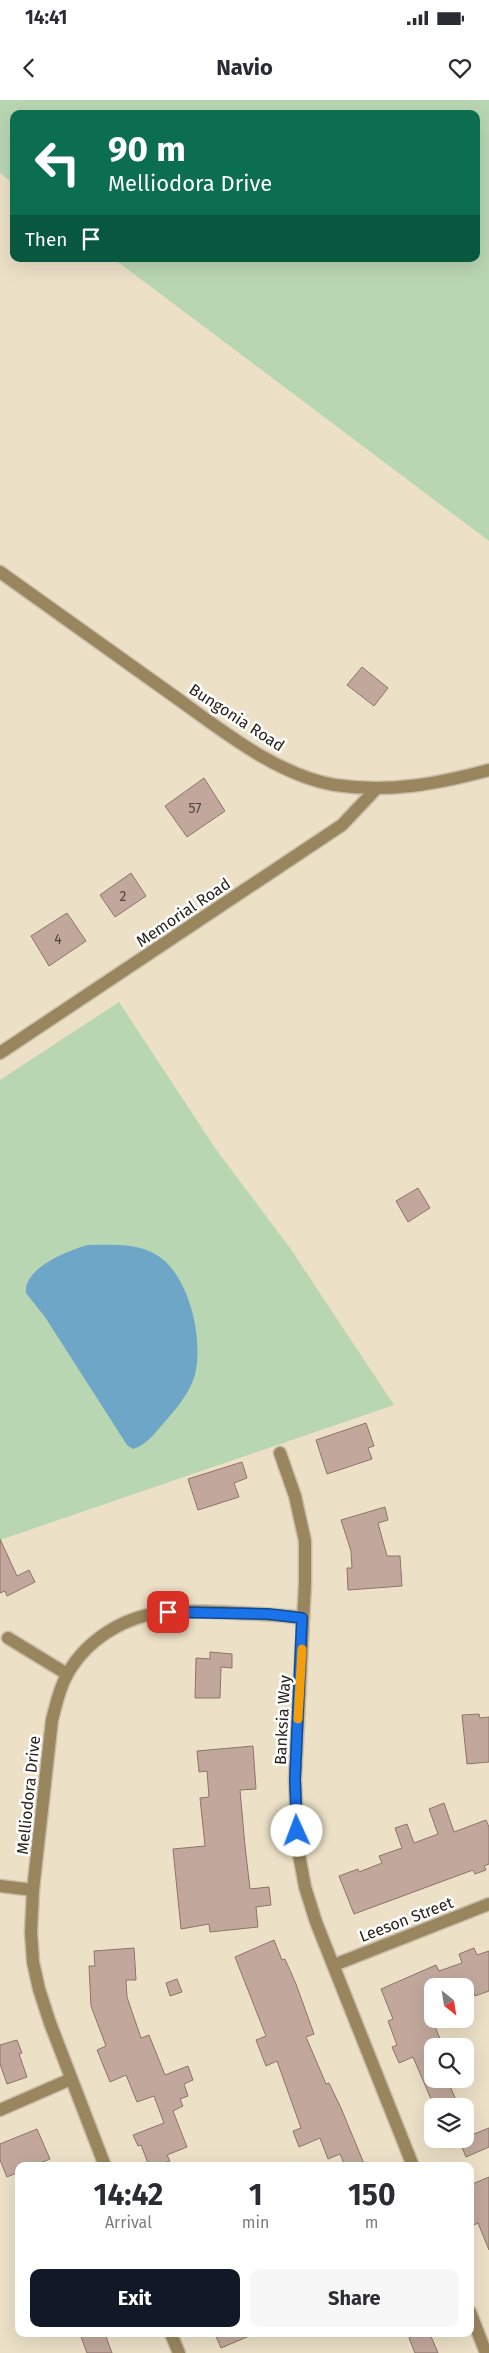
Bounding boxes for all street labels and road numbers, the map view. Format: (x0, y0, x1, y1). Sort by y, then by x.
street label: Bungonia Road (186, 680, 288, 755)
street label: Memorial Road (133, 874, 234, 951)
street label: Banksia Way (271, 1675, 294, 1765)
street label: Melliodora Drive (13, 1735, 44, 1855)
street label: Leeson Street (357, 1893, 456, 1946)

